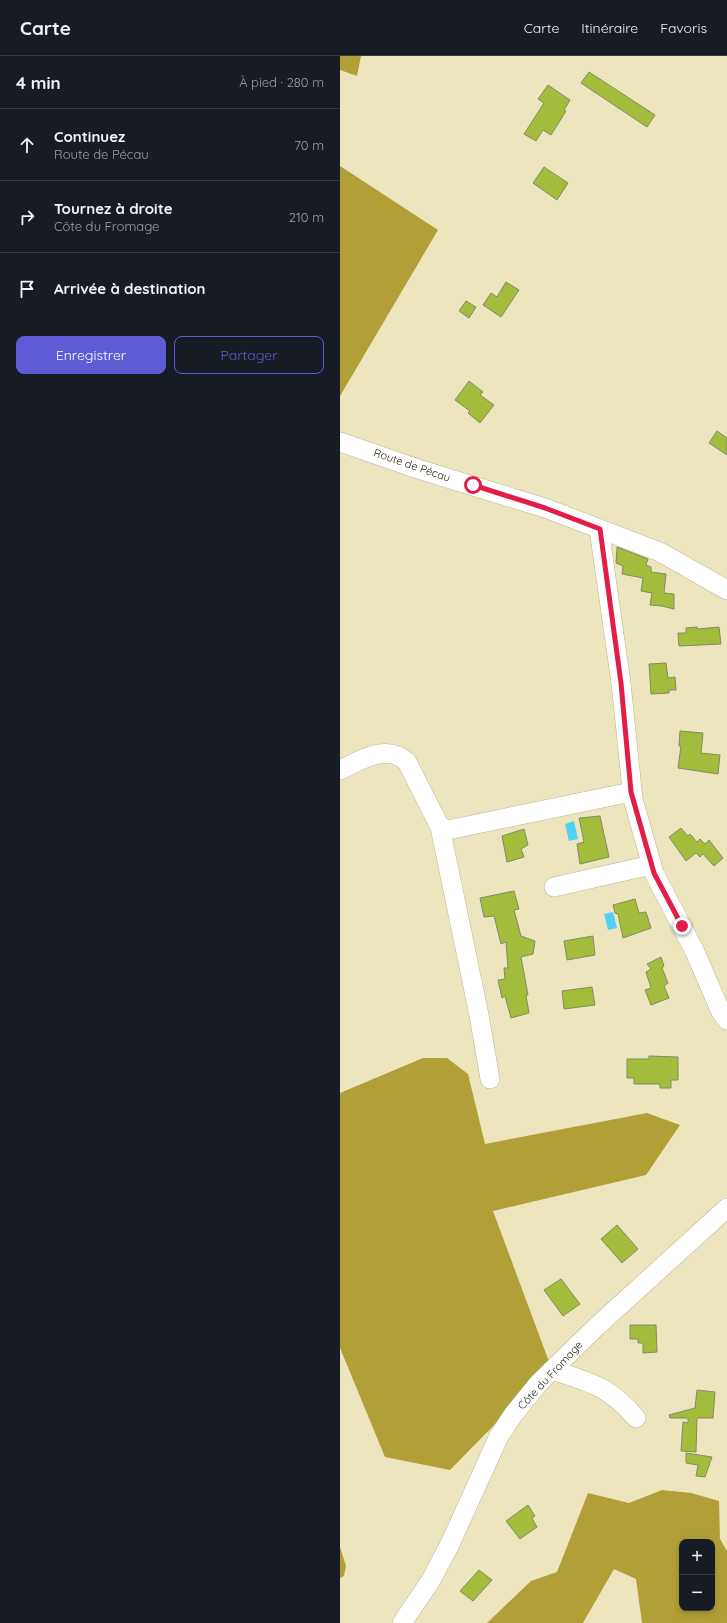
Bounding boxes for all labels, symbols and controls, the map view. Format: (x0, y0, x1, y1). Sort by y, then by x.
text: Carte (20, 16, 71, 40)
text: Carte (524, 19, 559, 37)
text: Itinéraire (581, 19, 638, 37)
text: Favoris (660, 19, 707, 37)
text: 4 min (16, 72, 61, 93)
text: À pied · 280 m (239, 74, 324, 90)
text: Continuez (54, 127, 125, 146)
icon: ahead (16, 134, 38, 156)
text: 70 m (294, 137, 324, 153)
text: Route de Pécau (54, 146, 149, 162)
text: Tournez à droite (54, 199, 173, 218)
icon: right (16, 206, 38, 228)
text: 210 m (289, 209, 324, 225)
text: Côte du Fromage (54, 218, 159, 234)
icon: arrive (16, 278, 38, 300)
text: Arrivée à destination (54, 279, 206, 298)
button: Enregistrer (16, 336, 166, 374)
button: Partager (174, 336, 324, 374)
street label: Route de Pécau (372, 445, 452, 485)
route start (464, 476, 482, 494)
route end (673, 917, 691, 935)
street label: Côte du Fromage (514, 1338, 586, 1412)
map controls (679, 1539, 715, 1611)
button: + (679, 1539, 715, 1575)
button: − (679, 1575, 715, 1611)

